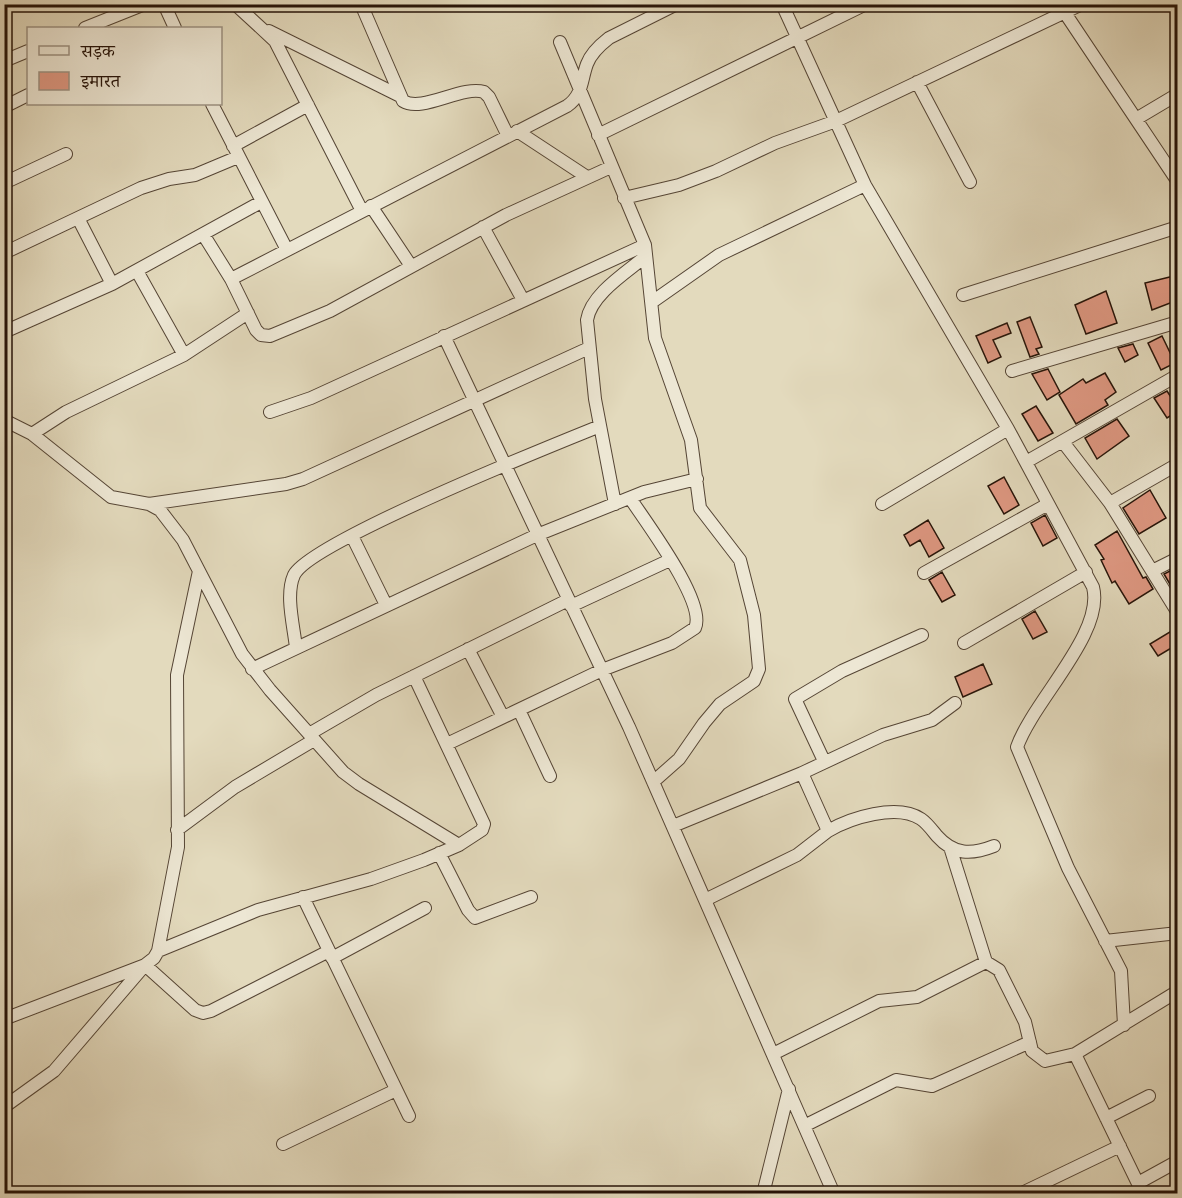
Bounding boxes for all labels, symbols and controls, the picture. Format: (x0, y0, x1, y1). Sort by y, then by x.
legend (27, 27, 222, 105)
text: सड़क (80, 41, 116, 64)
text: इमारत (80, 71, 121, 94)

